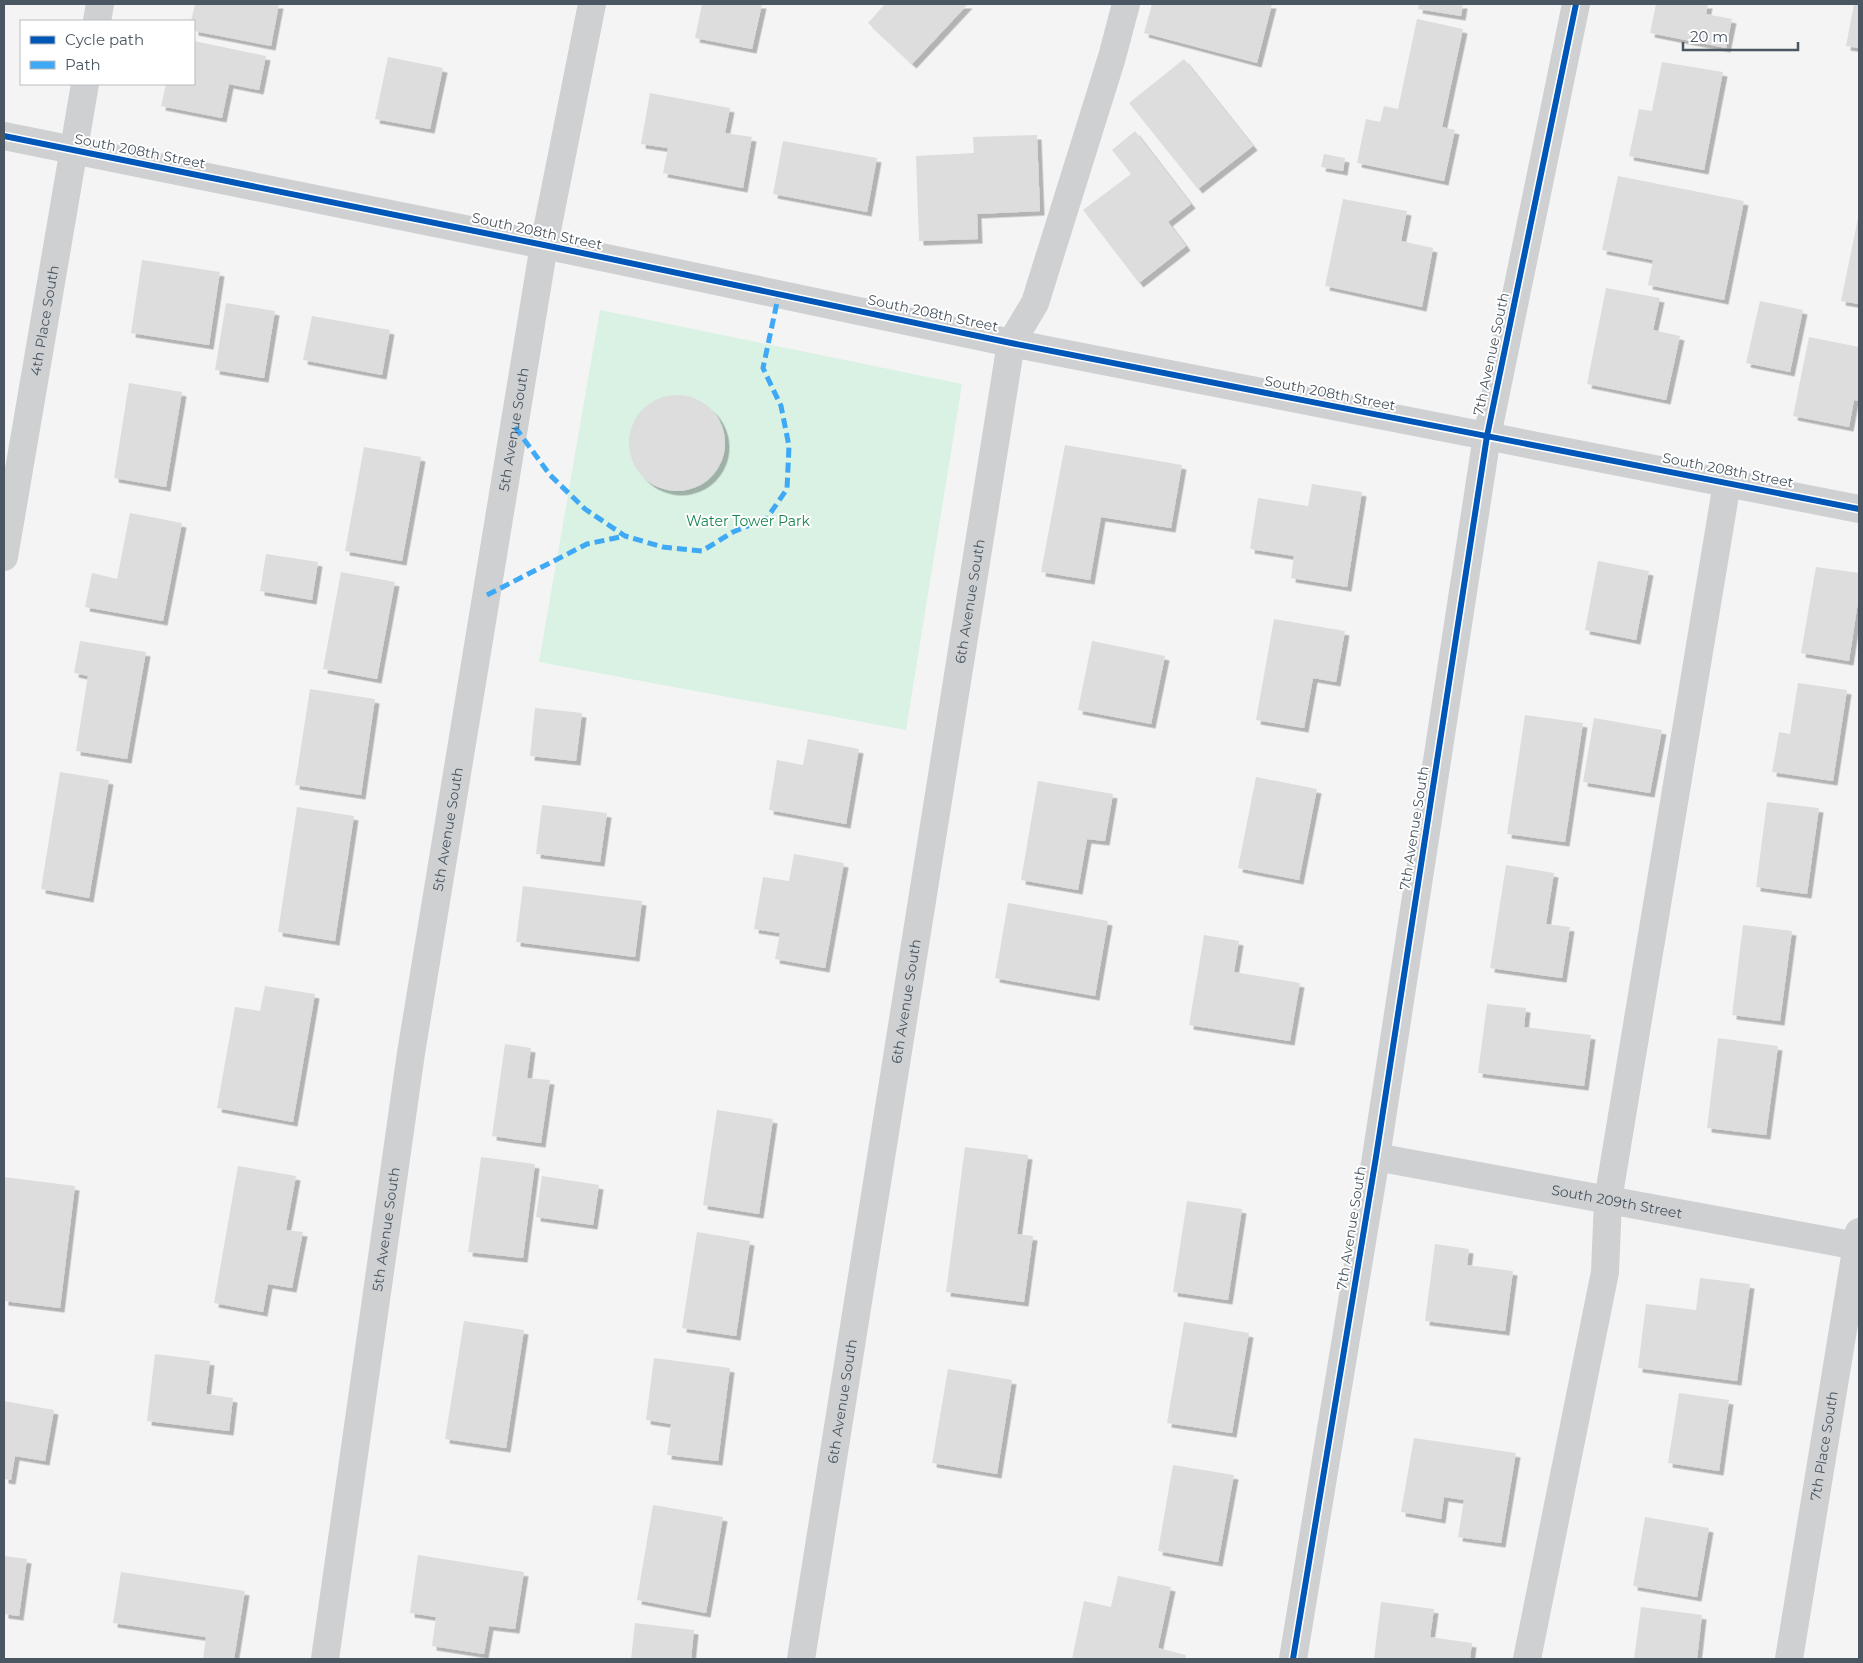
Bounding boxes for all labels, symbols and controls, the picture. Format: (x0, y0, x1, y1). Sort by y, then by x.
legend (20, 20, 195, 85)
scale bar (1683, 20, 1798, 52)
text: 20 m (1690, 27, 1728, 46)
text: Cycle path (65, 30, 144, 49)
text: Path (65, 55, 101, 74)
street label: South 208th Street (73, 129, 207, 173)
street label: South 208th Street (470, 208, 604, 254)
street label: 4th Place South (26, 264, 63, 377)
street label: South 208th Street (866, 290, 1000, 336)
street label: 7th Avenue South (1469, 291, 1513, 417)
street label: 5th Avenue South (495, 366, 533, 493)
street label: South 208th Street (1263, 371, 1397, 415)
street label: South 208th Street (1661, 448, 1795, 492)
park label: Water Tower Park (686, 512, 811, 530)
street label: 6th Avenue South (951, 538, 989, 665)
street label: 7th Avenue South (1395, 765, 1433, 891)
street label: 5th Avenue South (429, 766, 467, 892)
street label: 6th Avenue South (887, 938, 925, 1065)
street label: 7th Avenue South (1332, 1165, 1370, 1291)
street label: 5th Avenue South (368, 1166, 404, 1293)
street label: South 209th Street (1550, 1181, 1684, 1223)
street label: 6th Avenue South (823, 1338, 861, 1465)
street label: 7th Place South (1806, 1390, 1842, 1502)

